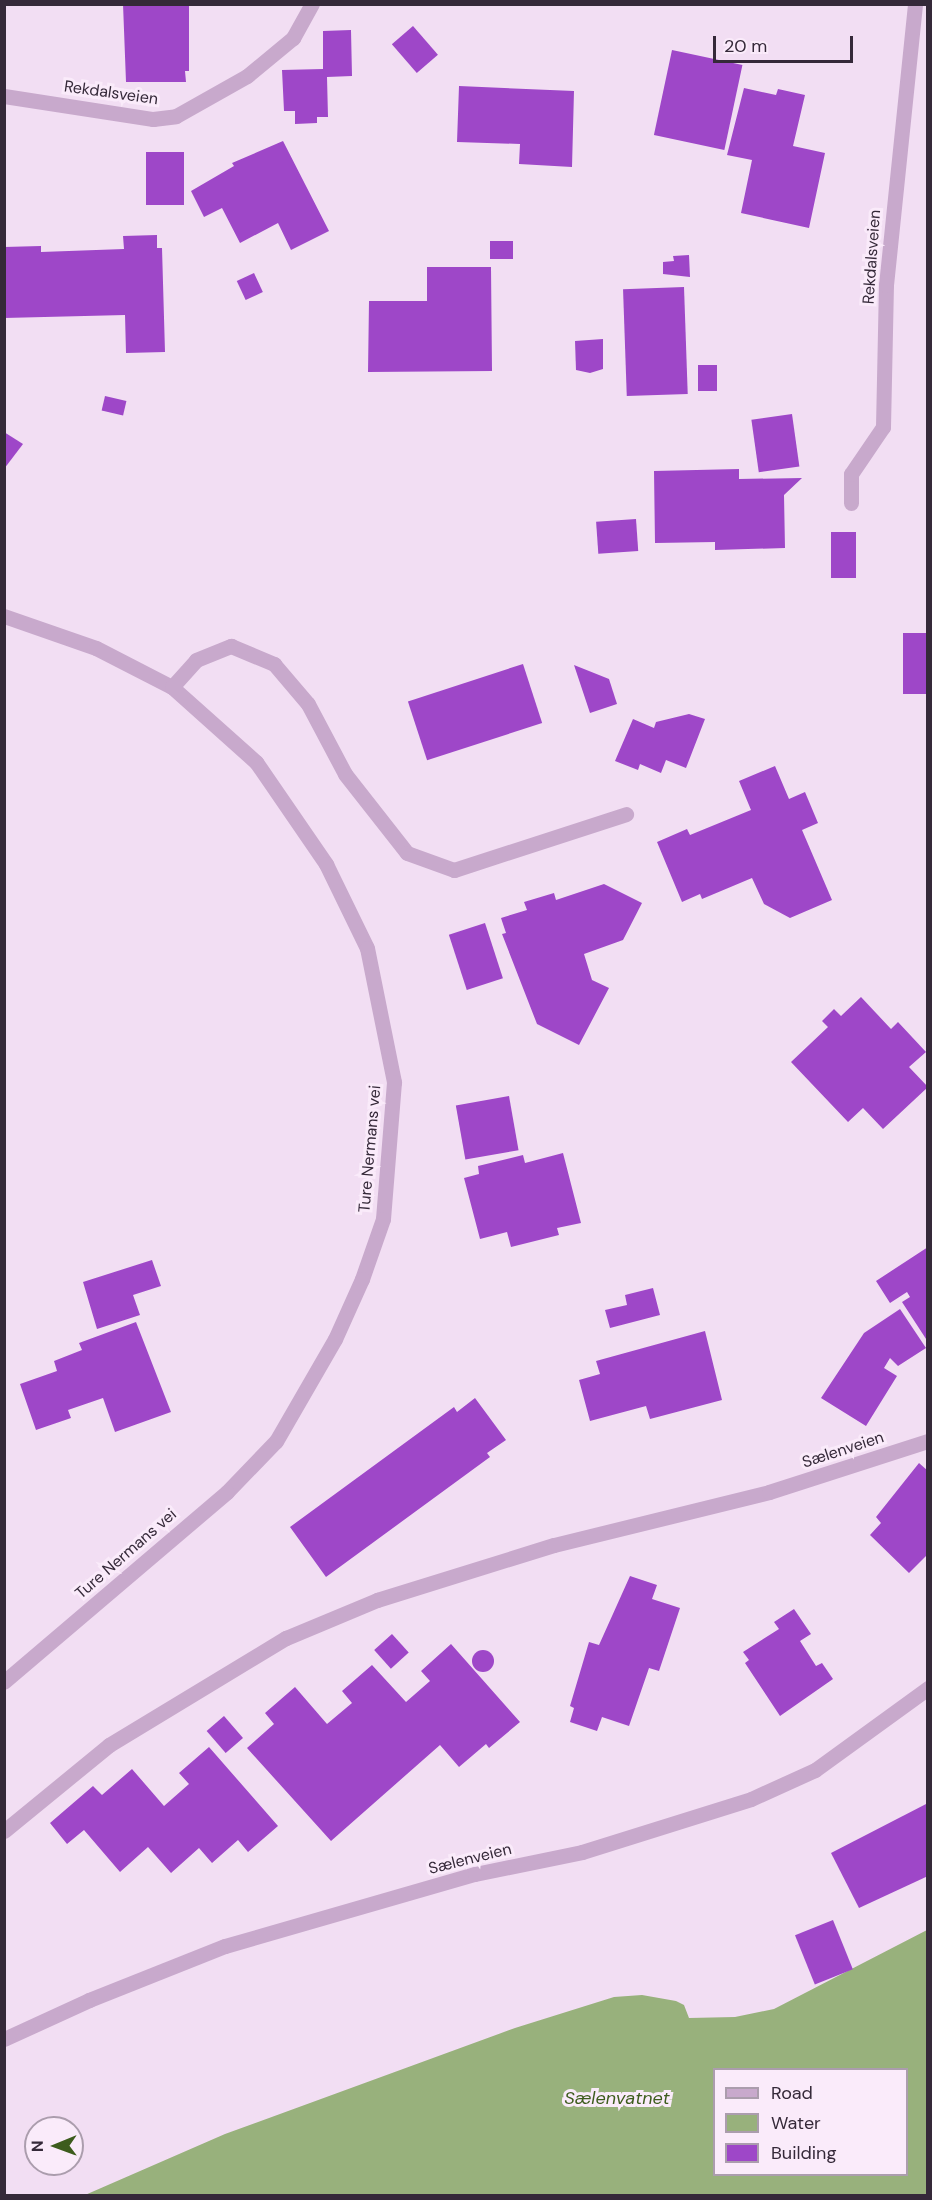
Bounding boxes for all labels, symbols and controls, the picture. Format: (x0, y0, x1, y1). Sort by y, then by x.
scale bar (716, 24, 856, 62)
text: 20 m (724, 34, 767, 58)
street label: Rekdalsveien (63, 77, 159, 109)
street label: Rekdalsveien (859, 209, 885, 305)
street label: Ture Nermans vei (355, 1085, 385, 1213)
street label: Sælenveien (800, 1428, 886, 1472)
street label: Ture Nermans vei (71, 1505, 181, 1603)
street label: Sælenveien (427, 1839, 513, 1879)
legend (713, 2068, 908, 2176)
text: Road (771, 2081, 813, 2105)
water label: Sælenvatnet (564, 2087, 670, 2109)
text: Water (771, 2111, 821, 2135)
north arrow (24, 2116, 84, 2176)
text: N (27, 2140, 48, 2152)
text: Building (771, 2141, 836, 2165)

